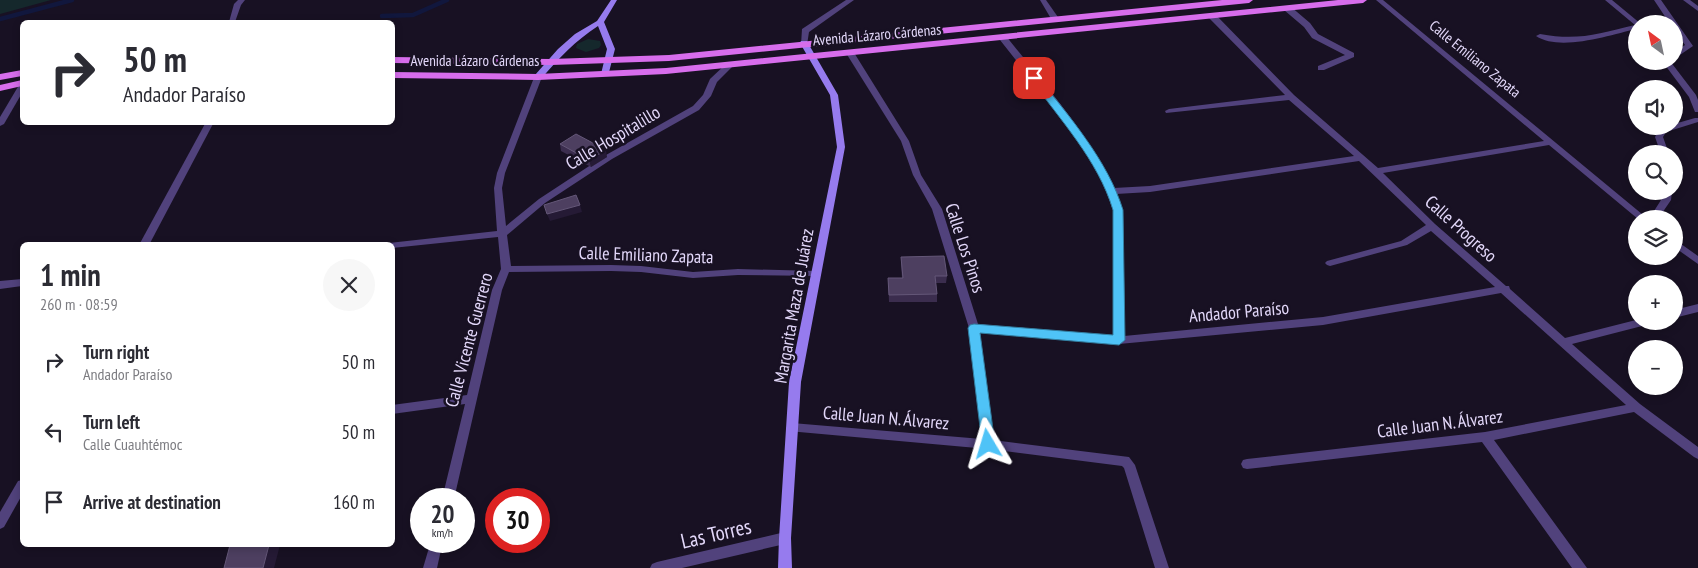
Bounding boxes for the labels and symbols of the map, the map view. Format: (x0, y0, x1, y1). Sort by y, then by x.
north arrow (1628, 15, 1682, 70)
street label: Calle Emiliano Zapata (1426, 16, 1525, 101)
street label: Avenida Lázaro Cárdenas (812, 19, 942, 50)
street label: Avenida Lázaro Cárdenas (411, 51, 539, 70)
pin (1013, 57, 1055, 99)
street label: Calle Hospitalillo (561, 100, 664, 175)
street label: Calle Progreso (1420, 190, 1502, 267)
street label: Calle Los Pinos (940, 200, 991, 296)
street label: Margarita Maza de Juárez (769, 227, 818, 385)
street label: Calle Emiliano Zapata (578, 241, 714, 268)
street label: Calle Vicente Guerrero (440, 270, 498, 410)
street label: Andador Paraíso (1188, 296, 1290, 327)
street label: Calle Juan N. Álvarez (822, 401, 950, 434)
street label: Calle Juan N. Álvarez (1376, 404, 1504, 443)
position arrow (961, 417, 1013, 469)
speed limit sign: 30 (485, 488, 550, 553)
street label: Las Torres (678, 512, 754, 555)

